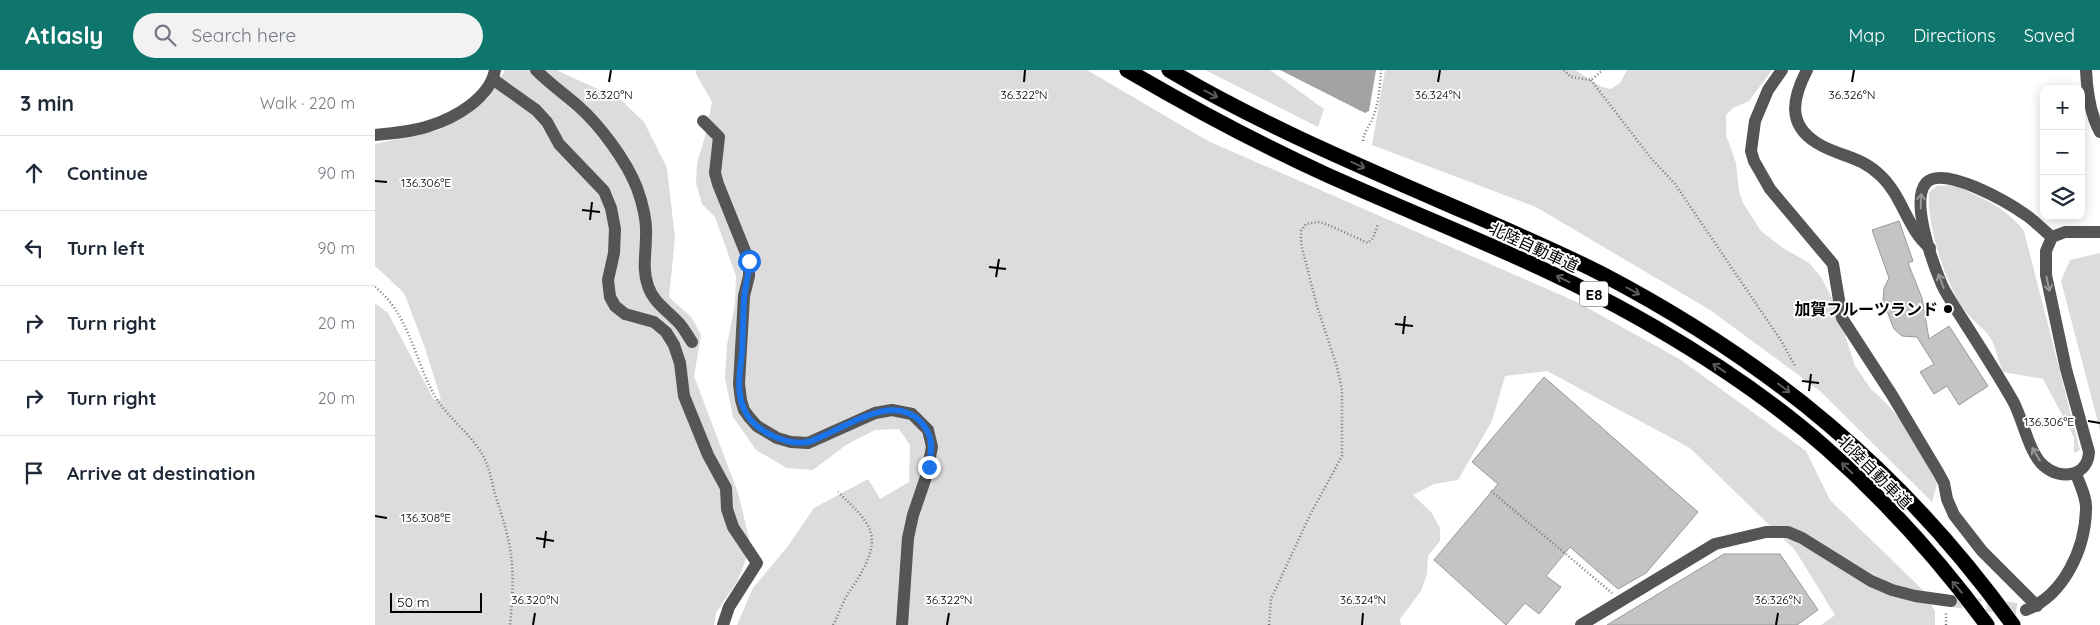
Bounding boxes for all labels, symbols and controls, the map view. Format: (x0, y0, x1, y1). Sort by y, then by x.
search box (133, 13, 483, 58)
text: Atlasly (25, 20, 103, 50)
icon: search (151, 21, 179, 49)
text: Search here (191, 23, 296, 47)
text: Map (1848, 24, 1885, 47)
text: Directions (1913, 24, 1996, 47)
text: Saved (2024, 24, 2075, 47)
map controls (2040, 85, 2085, 220)
button: + (2040, 85, 2085, 130)
text: 36.320°N (585, 87, 633, 102)
text: 36.322°N (1000, 87, 1048, 102)
text: 36.324°N (1415, 87, 1461, 102)
text: 36.326°N (1828, 87, 1876, 102)
one-way arrow (1204, 89, 1219, 99)
text: 3 min (20, 90, 74, 116)
text: Walk · 220 m (260, 93, 355, 113)
button: − (2040, 130, 2085, 175)
icon: ahead (20, 159, 48, 187)
text: Continue (67, 161, 148, 185)
one-way arrow (1350, 161, 1365, 171)
text: 90 m (318, 163, 355, 183)
text: 136.306°E (401, 175, 451, 190)
button: layers (2040, 175, 2085, 220)
one-way arrow (1916, 193, 1925, 209)
street label: 北陸自動車道 (1486, 218, 1582, 276)
icon: left (20, 234, 48, 262)
text: Turn left (67, 236, 145, 260)
text: 90 m (318, 238, 355, 258)
route start (738, 250, 761, 273)
one-way arrow (1556, 274, 1571, 283)
one-way arrow (1936, 274, 1945, 289)
one-way arrow (2044, 276, 2053, 292)
road number: E8 (1580, 282, 1608, 306)
one-way arrow (1625, 286, 1640, 296)
place label: 加賀フルーツランド (1794, 299, 1938, 319)
marker: 加賀フルーツランド (1942, 303, 1954, 315)
icon: right (20, 309, 48, 337)
text: Turn right (67, 311, 156, 335)
text: 20 m (318, 313, 355, 333)
one-way arrow (1712, 362, 1726, 373)
one-way arrow (1777, 382, 1790, 393)
icon: right (20, 384, 48, 412)
text: Turn right (67, 386, 156, 410)
text: 20 m (318, 388, 355, 408)
text: 136.306°E (2024, 414, 2074, 429)
street label: 北陸自動車道 (1834, 431, 1916, 513)
one-way arrow (2031, 447, 2041, 461)
route end (918, 456, 941, 479)
icon: arrive (20, 459, 48, 487)
text: Arrive at destination (67, 461, 256, 485)
one-way arrow (1840, 462, 1853, 474)
text: 136.308°E (401, 510, 451, 525)
one-way arrow (1952, 580, 1963, 593)
scale bar (390, 590, 483, 613)
text: 36.320°N (511, 592, 559, 607)
text: 36.322°N (925, 592, 973, 607)
text: 36.324°N (1340, 592, 1386, 607)
text: 36.326°N (1754, 592, 1802, 607)
text: 50 m (397, 593, 430, 611)

